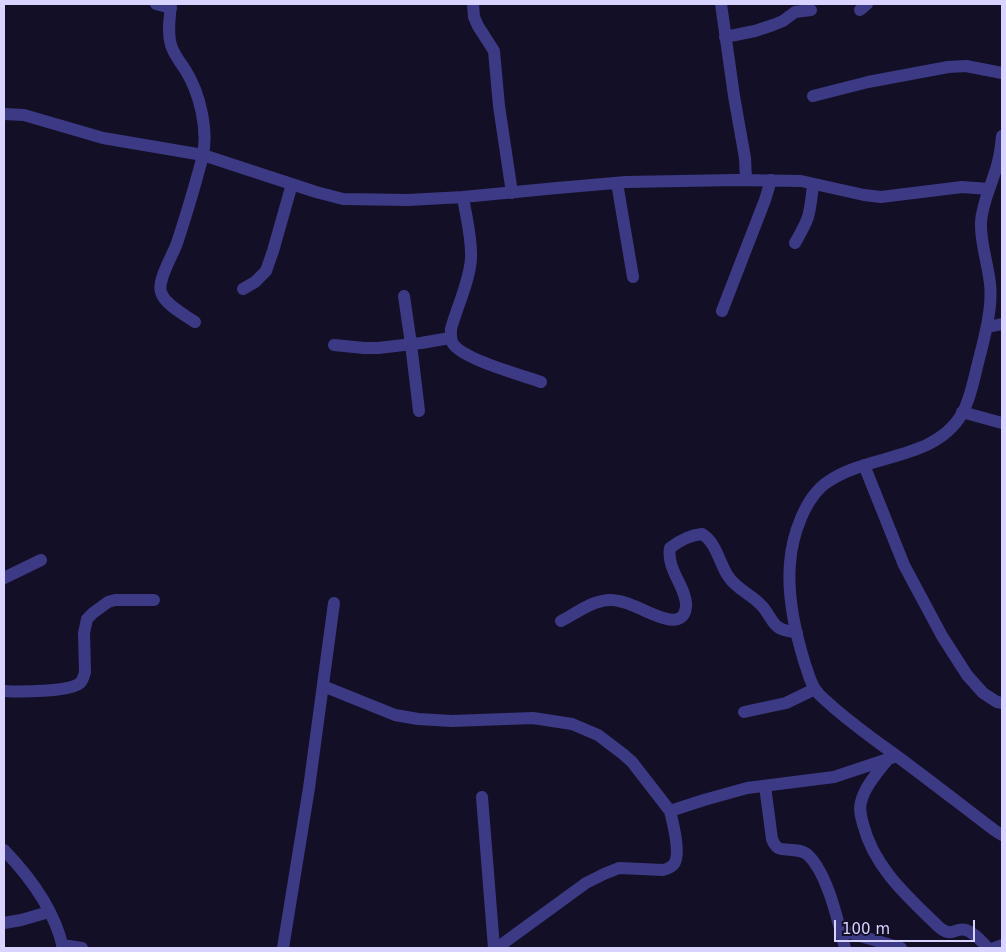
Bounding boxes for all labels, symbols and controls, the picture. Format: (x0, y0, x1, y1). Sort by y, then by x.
scale bar (836, 910, 977, 942)
text: 100 m (842, 920, 890, 938)

